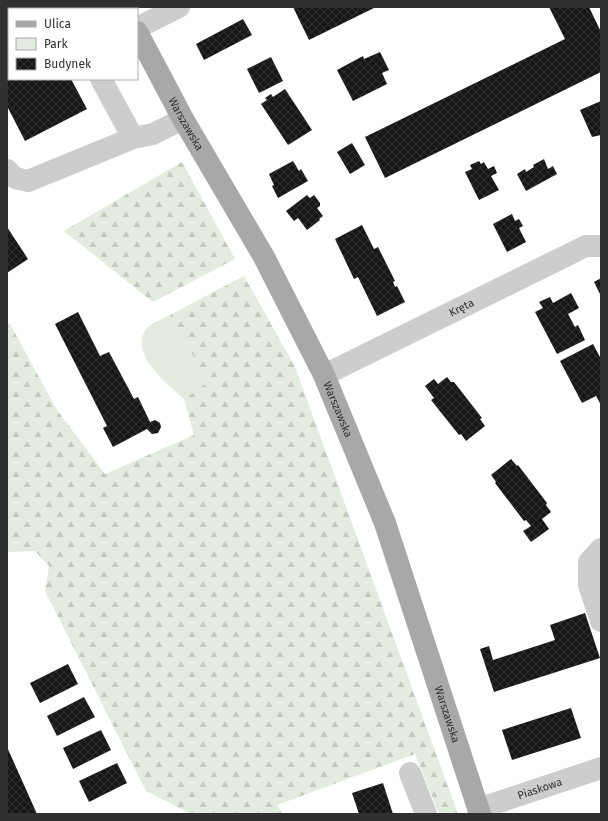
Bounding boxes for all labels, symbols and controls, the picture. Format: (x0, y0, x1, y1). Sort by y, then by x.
legend (8, 8, 138, 80)
text: Ulica (44, 17, 71, 31)
text: Park (44, 37, 68, 51)
text: Budynek (44, 57, 92, 71)
street label: Warszawska (166, 95, 206, 153)
street label: Kręta (447, 296, 476, 319)
street label: Warszawska (321, 380, 355, 439)
street label: Warszawska (432, 684, 463, 744)
street label: Piaskowa (516, 775, 564, 802)

